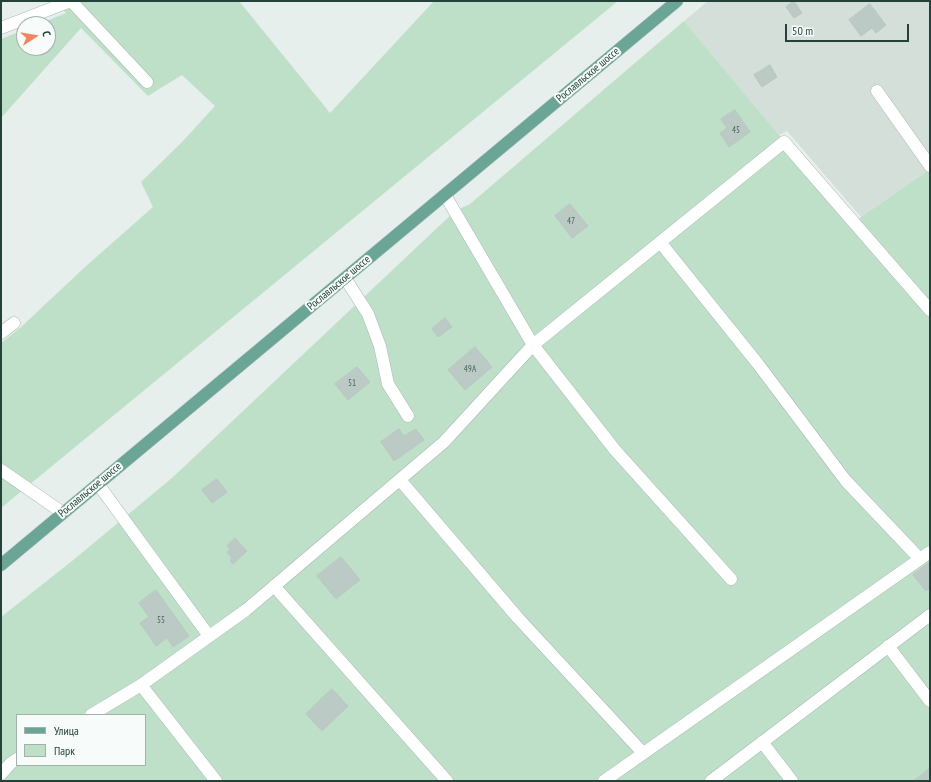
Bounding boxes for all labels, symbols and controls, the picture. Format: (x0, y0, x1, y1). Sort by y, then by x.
north arrow (16, 16, 56, 56)
scale bar (787, 16, 911, 42)
text: 50 m (792, 23, 813, 38)
text: С (39, 30, 54, 38)
street label: Рославльское шоссе (554, 45, 622, 105)
house number: 45 (732, 125, 740, 135)
house number: 47 (567, 216, 575, 226)
street label: Рославльское шоссе (305, 253, 373, 313)
house number: 49А (464, 364, 476, 374)
house number: 51 (348, 378, 356, 388)
street label: Рославльское шоссе (56, 460, 124, 520)
house number: 55 (157, 615, 165, 625)
legend (16, 714, 146, 766)
text: Улица (54, 723, 79, 738)
text: Парк (54, 743, 75, 758)

